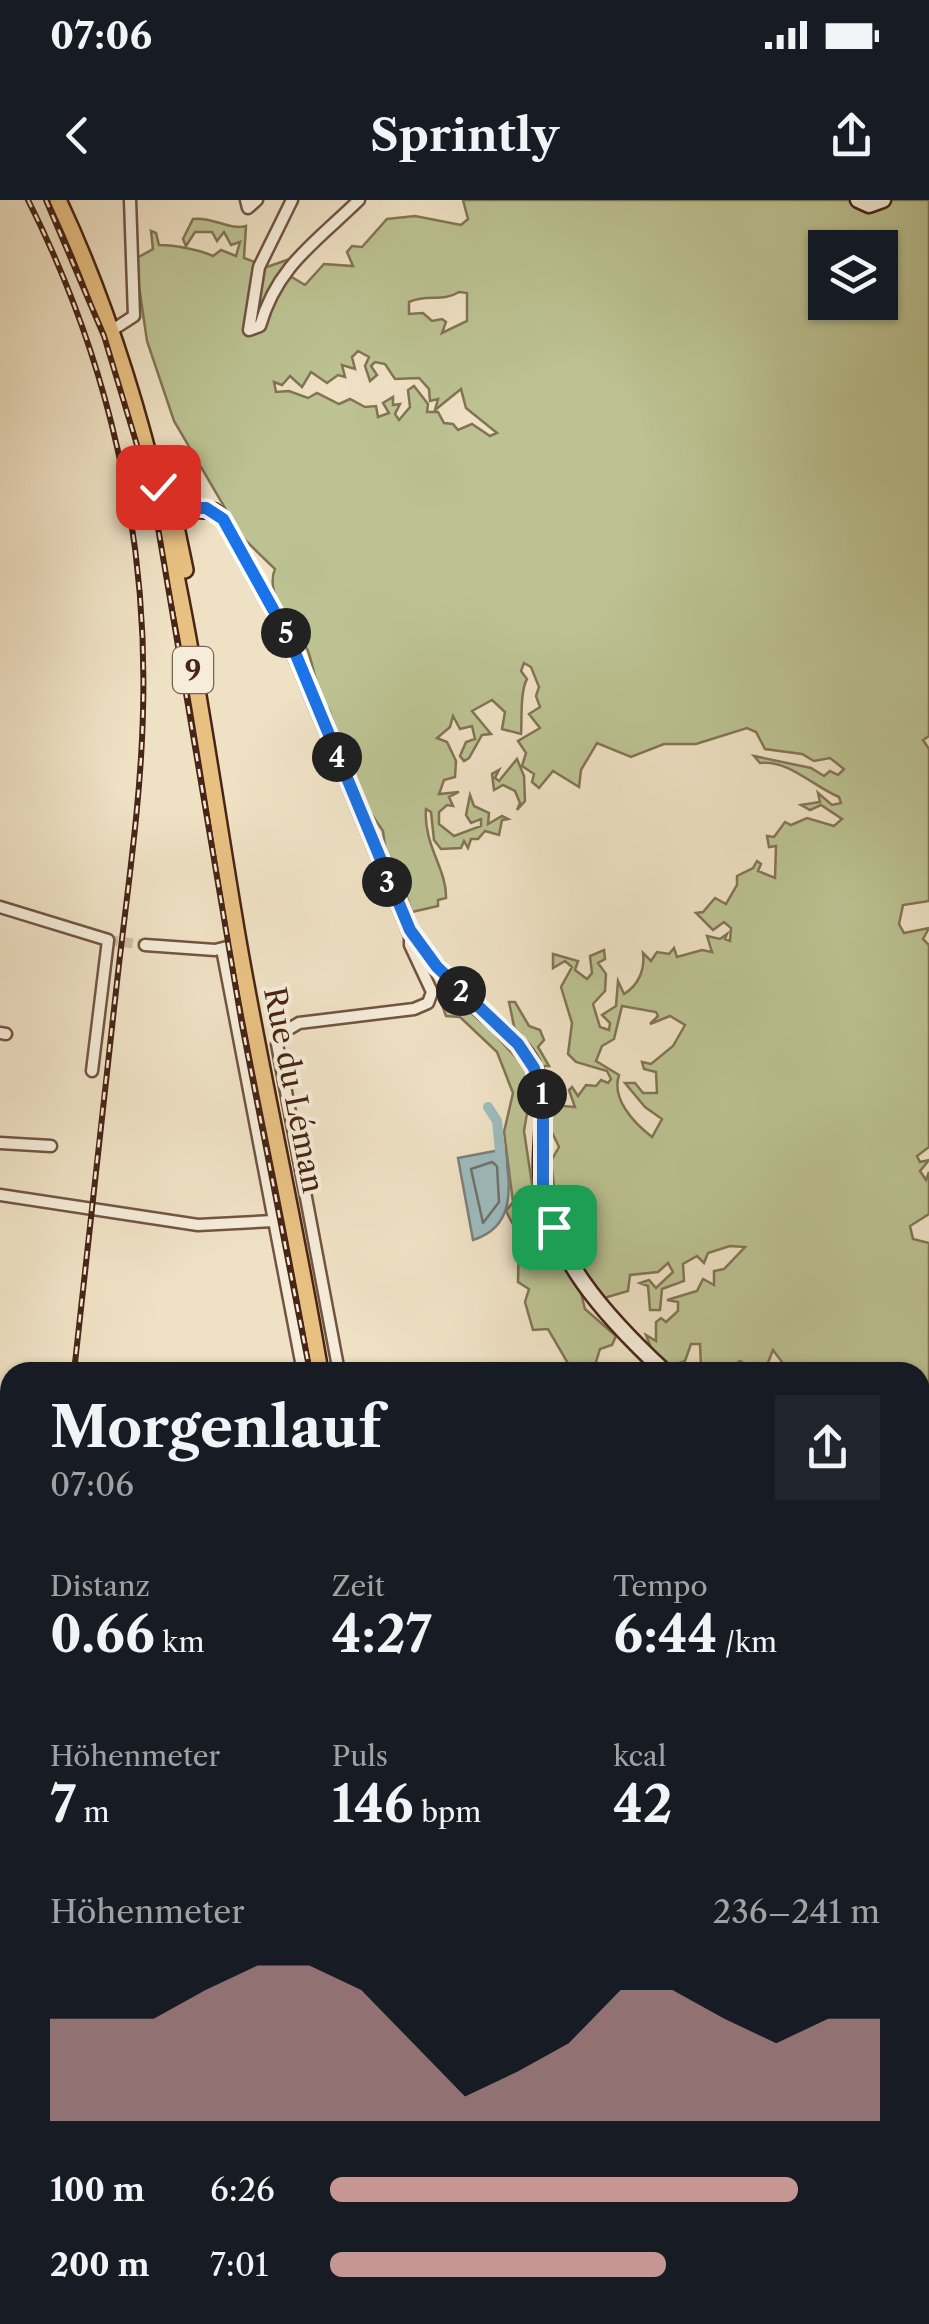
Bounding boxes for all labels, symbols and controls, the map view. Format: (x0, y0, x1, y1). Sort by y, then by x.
text: 07:06 (50, 12, 152, 59)
text: Sprintly (370, 107, 559, 163)
icon: back (50, 108, 105, 163)
icon: share (824, 108, 879, 163)
map controls (808, 230, 898, 320)
button: layers (808, 230, 898, 320)
pin (116, 445, 201, 530)
icon: check (131, 460, 186, 515)
pin: 5 (261, 608, 311, 658)
text: 5 (278, 616, 294, 650)
road number: 9 (173, 647, 213, 693)
pin: 4 (312, 732, 362, 782)
text: 4 (329, 740, 345, 774)
pin: 3 (362, 857, 412, 907)
text: 3 (379, 865, 395, 899)
pin: 2 (436, 966, 486, 1016)
text: 2 (453, 974, 469, 1008)
street label: Rue du Léman (256, 984, 332, 1196)
pin: 1 (517, 1069, 567, 1119)
text: 1 (536, 1077, 548, 1111)
pin (512, 1185, 597, 1270)
icon: arrive (527, 1200, 582, 1255)
text: Morgenlauf (50, 1394, 381, 1461)
button: share (775, 1395, 880, 1500)
text: 07:06 (50, 1465, 134, 1504)
text: Distanz (50, 1569, 150, 1603)
text: Zeit (332, 1569, 385, 1603)
text: Tempo (613, 1569, 708, 1603)
text: 0.66 (50, 1603, 155, 1665)
text: 4:27 (332, 1603, 432, 1665)
text: 6:44 (613, 1603, 717, 1665)
text: km (155, 1625, 205, 1659)
text: /km (717, 1625, 777, 1659)
text: Höhenmeter (50, 1739, 220, 1773)
text: Puls (332, 1739, 388, 1773)
text: kcal (613, 1739, 666, 1773)
text: 7 (50, 1773, 76, 1835)
text: 146 (332, 1773, 414, 1835)
text: 42 (613, 1773, 672, 1835)
text: m (76, 1795, 110, 1829)
text: bpm (414, 1795, 481, 1829)
text: Höhenmeter (50, 1892, 245, 1931)
text: 236–241 m (713, 1892, 880, 1931)
text: 100 m (50, 2170, 145, 2209)
text: 6:26 (210, 2170, 275, 2209)
text: 200 m (50, 2245, 150, 2284)
text: 7:01 (210, 2245, 268, 2284)

